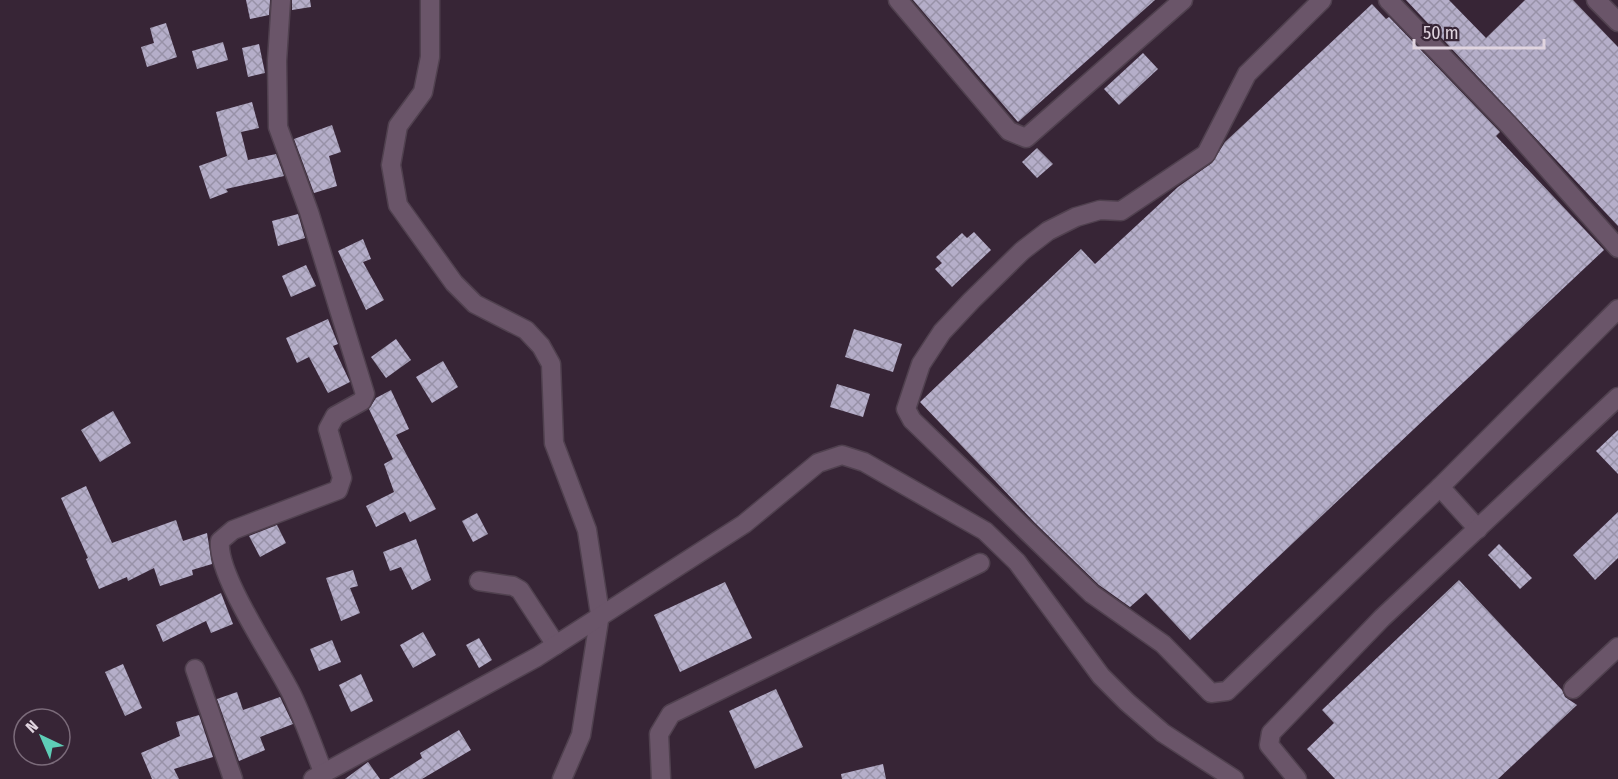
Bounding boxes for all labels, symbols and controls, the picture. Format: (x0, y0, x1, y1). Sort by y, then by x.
scale bar (1414, 12, 1544, 50)
text: 50 m (1423, 22, 1459, 44)
north arrow (12, 707, 72, 767)
text: N (22, 716, 42, 737)

